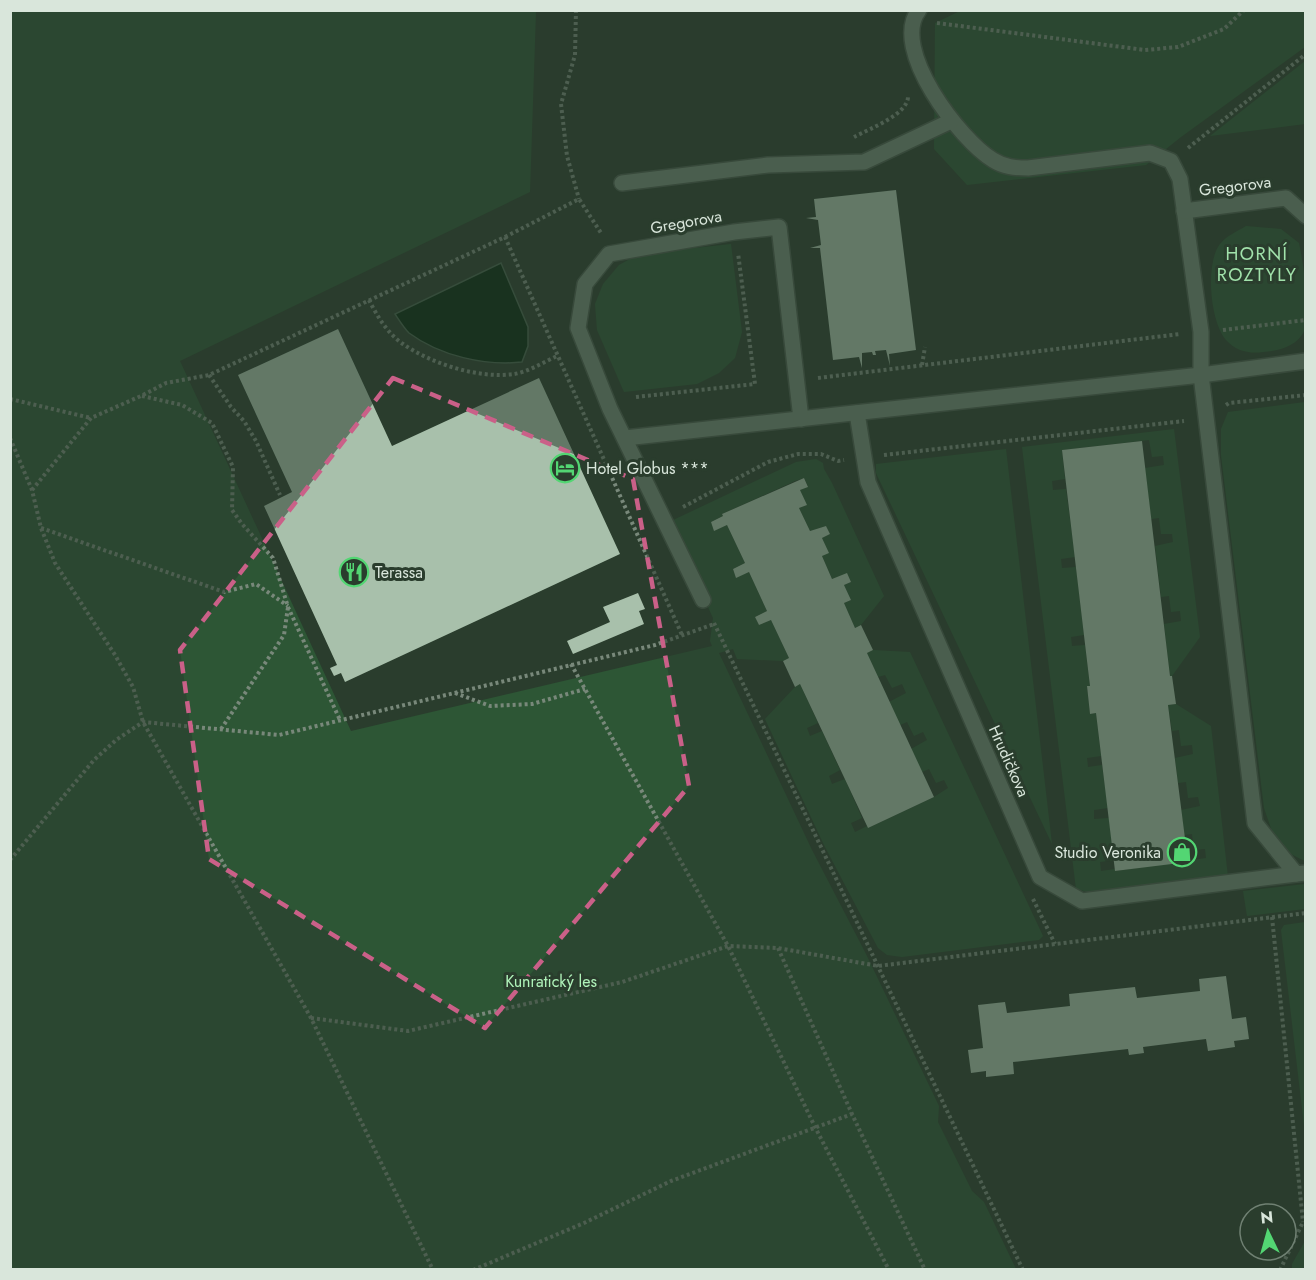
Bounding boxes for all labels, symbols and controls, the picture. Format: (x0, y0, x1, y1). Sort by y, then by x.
street label: Gregorova (1198, 170, 1272, 202)
street label: Gregorova (648, 204, 724, 240)
district label: HORNÍ ROZTYLY (1217, 241, 1297, 288)
hotel icon: Hotel Globus *** (549, 452, 581, 484)
place label: Hotel Globus *** (586, 457, 709, 480)
restaurant icon: Terassa (338, 556, 370, 588)
place label: Terassa (375, 561, 423, 584)
street label: Hrudičkova (983, 721, 1035, 801)
shop icon: Studio Veronika (1166, 836, 1198, 868)
place label: Studio Veronika (1054, 841, 1161, 864)
park label: Kunratický les (505, 970, 597, 993)
north arrow (1238, 1202, 1298, 1262)
text: N (1259, 1206, 1274, 1230)

